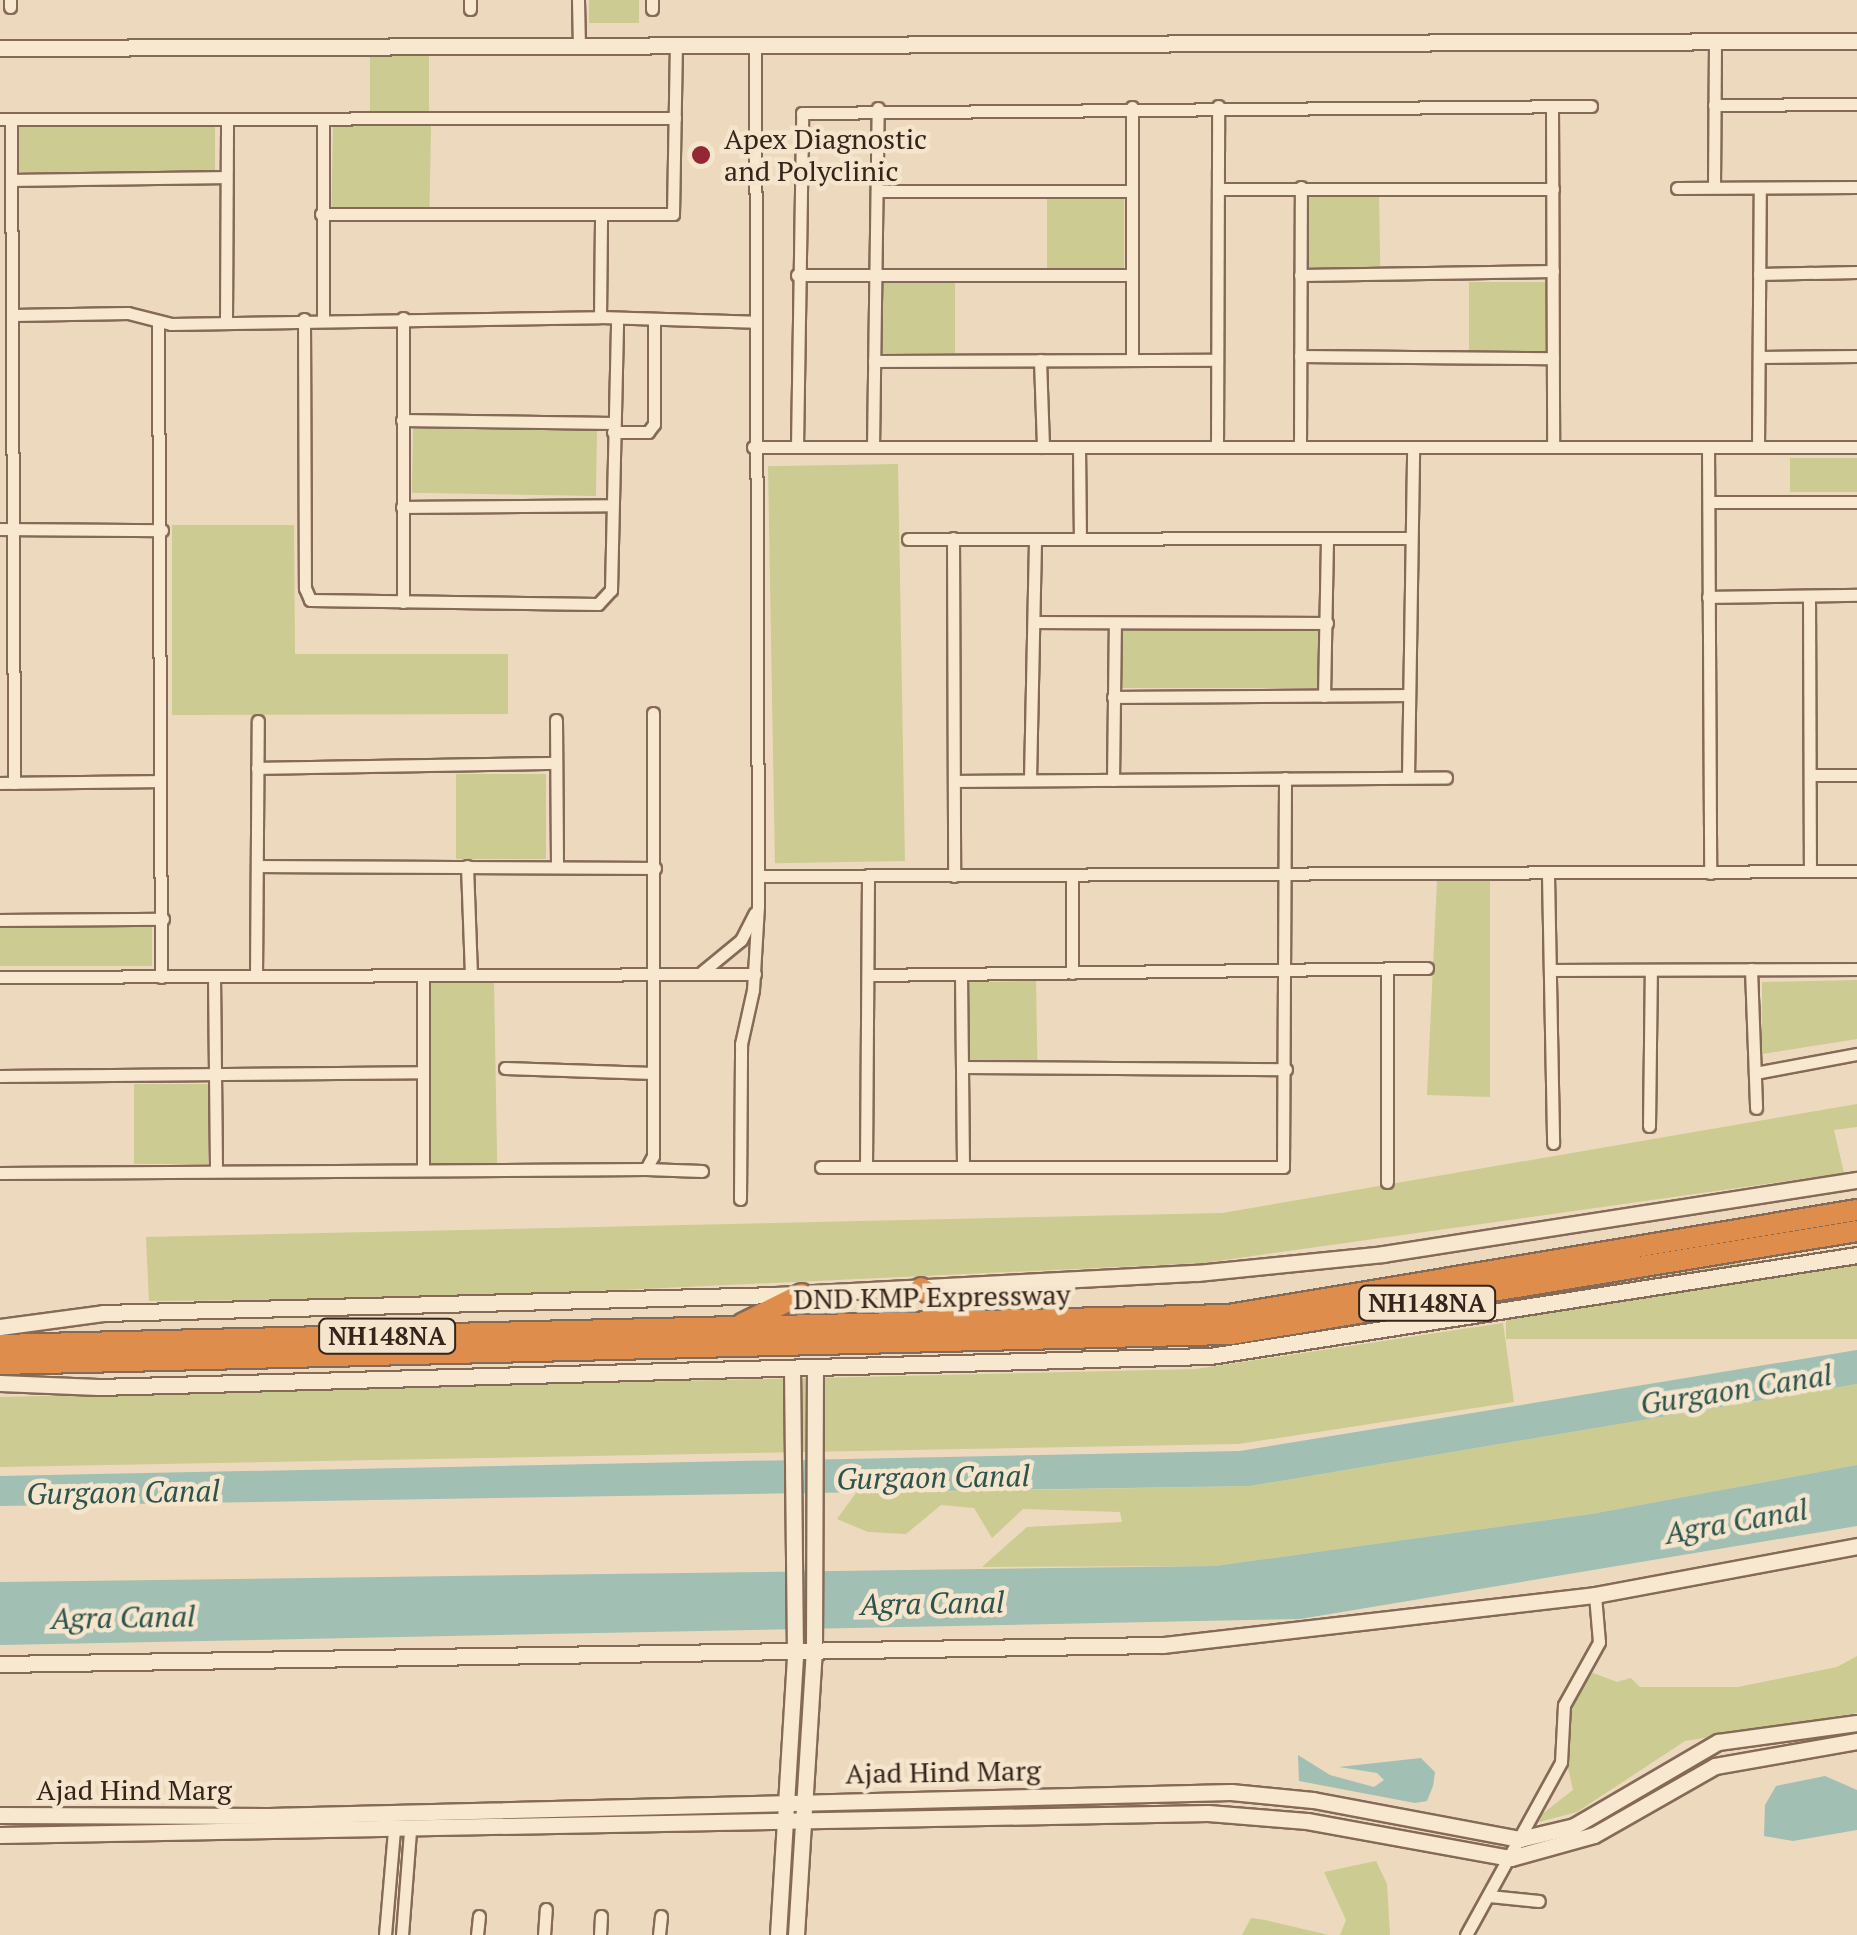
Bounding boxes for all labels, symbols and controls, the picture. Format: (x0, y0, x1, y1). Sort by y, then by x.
place label: Apex Diagnostic and Polyclinic (724, 122, 927, 188)
marker: Apex Diagnostic and Polyclinic (688, 142, 714, 168)
street label: DND KMP Expressway (793, 1278, 1071, 1316)
road number: NH148NA (1357, 1283, 1497, 1323)
road number: NH148NA (317, 1316, 457, 1356)
water label: Gurgaon Canal (1638, 1356, 1834, 1422)
water label: Gurgaon Canal (836, 1457, 1030, 1497)
water label: Gurgaon Canal (26, 1472, 220, 1512)
water label: Agra Canal (1662, 1491, 1810, 1551)
water label: Agra Canal (859, 1584, 1005, 1622)
water label: Agra Canal (50, 1598, 196, 1636)
street label: Ajad Hind Marg (845, 1753, 1041, 1791)
street label: Ajad Hind Marg (36, 1773, 232, 1807)

